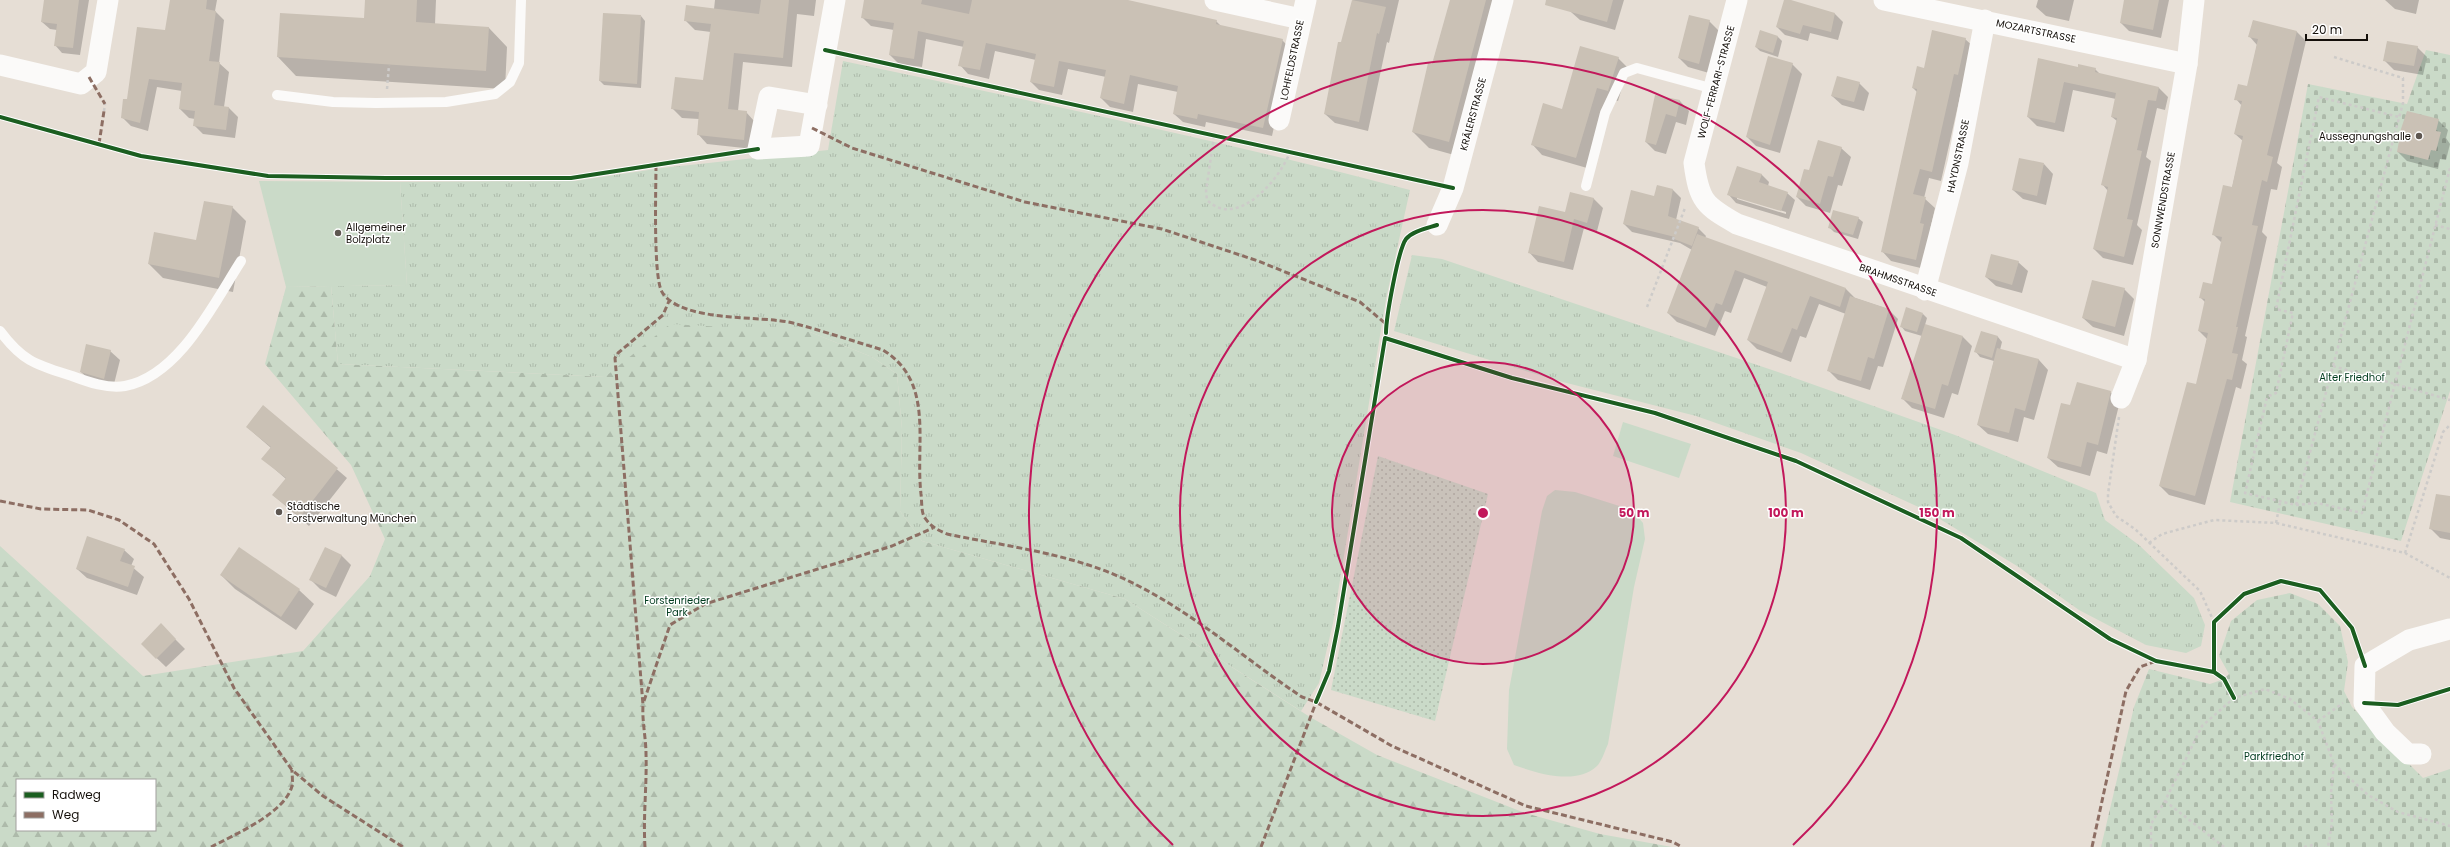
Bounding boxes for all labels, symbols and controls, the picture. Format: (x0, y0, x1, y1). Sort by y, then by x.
street label: MOZARTSTRASSE (1995, 15, 2077, 47)
scale bar (2306, 16, 2367, 42)
street label: LOHFELDSTRASSE (1276, 19, 1308, 101)
text: 20 m (2312, 21, 2342, 38)
street label: WOLF-FERRARI-STRASSE (1694, 24, 1738, 140)
street label: KRÄLERSTRASSE (1456, 76, 1490, 152)
street label: HAYDNSTRASSE (1943, 118, 1973, 194)
place label: Aussegnungshalle (2319, 129, 2411, 144)
marker: Aussegnungshalle (2414, 131, 2424, 141)
street label: SONNWENDSTRASSE (2147, 151, 2179, 249)
place label: Allgemeiner Bolzplatz (346, 220, 406, 247)
marker: Allgemeiner Bolzplatz (333, 228, 343, 238)
street label: BRAHMSSTRASSE (1857, 260, 1939, 300)
park label: Alter Friedhof (2319, 370, 2385, 385)
place label: Städtische Forstverwaltung München (287, 499, 416, 526)
text: 50 m (1619, 504, 1650, 521)
text: 100 m (1768, 504, 1804, 521)
text: 150 m (1919, 504, 1955, 521)
centre of rings (1476, 506, 1490, 520)
marker: Städtische Forstverwaltung München (274, 507, 284, 517)
park label: Forstenrieder Park (644, 593, 710, 620)
park label: Parkfriedhof (2244, 749, 2304, 764)
legend (16, 779, 156, 831)
text: Radweg (52, 786, 101, 803)
text: Weg (52, 806, 79, 823)

